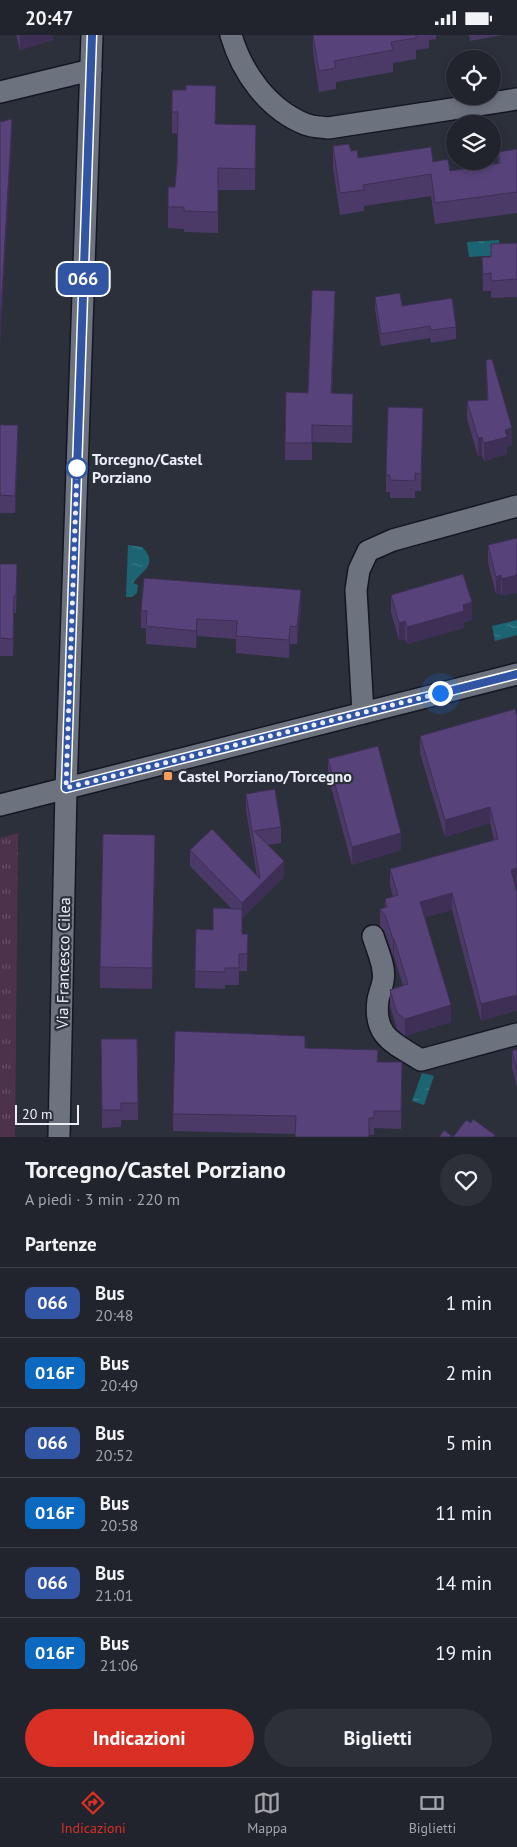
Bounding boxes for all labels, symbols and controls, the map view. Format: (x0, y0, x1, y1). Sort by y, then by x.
text: 20:47 (25, 6, 73, 30)
map controls (446, 50, 501, 170)
button: locate (446, 50, 501, 105)
button: layers (446, 115, 501, 170)
line badge: 066 (54, 263, 112, 295)
text: 066 (68, 267, 98, 290)
place label: Torcegno/Castel Porziano (92, 449, 202, 487)
marker: Torcegno/Castel Porziano (66, 457, 88, 479)
your location (428, 681, 453, 706)
place label: Castel Porziano/Torcegno (178, 766, 352, 786)
marker: Castel Porziano/Torcegno (162, 770, 174, 782)
street label: Via Francesco Cilea (52, 897, 74, 1030)
scale bar (15, 1102, 79, 1125)
text: 20 m (22, 1105, 52, 1123)
text: Torcegno/Castel Porziano (25, 1154, 286, 1185)
button: heart (440, 1154, 492, 1206)
text: A piedi · 3 min · 220 m (25, 1189, 180, 1209)
text: Partenze (25, 1232, 97, 1256)
text: Bus (95, 1281, 124, 1305)
text: 066 (37, 1291, 68, 1314)
text: 1 min (446, 1291, 492, 1315)
text: 20:48 (95, 1305, 133, 1325)
text: Bus (100, 1351, 129, 1375)
text: 016F (35, 1361, 75, 1384)
text: 2 min (446, 1361, 492, 1385)
text: 20:49 (100, 1375, 138, 1395)
text: Bus (95, 1421, 124, 1445)
text: 066 (37, 1431, 68, 1454)
text: 5 min (446, 1431, 492, 1455)
text: 20:52 (95, 1445, 133, 1465)
text: Bus (100, 1491, 129, 1515)
text: 016F (35, 1501, 75, 1524)
text: 11 min (435, 1501, 492, 1525)
text: 20:58 (100, 1515, 138, 1535)
text: Bus (95, 1561, 124, 1585)
text: 066 (37, 1571, 68, 1594)
text: 14 min (435, 1571, 492, 1595)
text: 21:01 (95, 1585, 133, 1605)
text: Bus (100, 1631, 129, 1655)
text: 016F (35, 1641, 75, 1664)
text: 19 min (435, 1641, 492, 1665)
text: 21:06 (100, 1655, 138, 1675)
button: Indicazioni (25, 1709, 254, 1767)
button: Biglietti (264, 1709, 492, 1767)
tab: Indicazioni (61, 1789, 126, 1837)
tab: Mappa (247, 1789, 287, 1837)
tab: Biglietti (409, 1789, 456, 1837)

